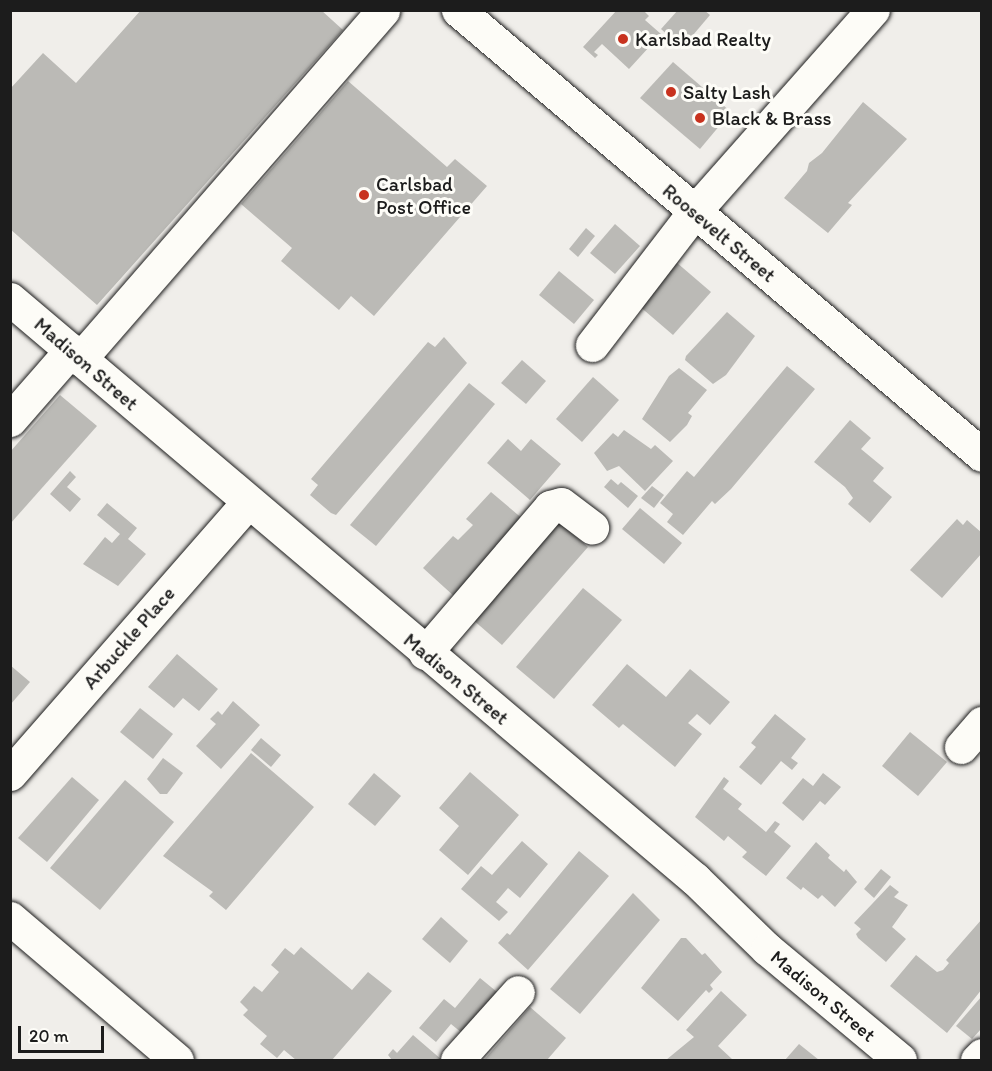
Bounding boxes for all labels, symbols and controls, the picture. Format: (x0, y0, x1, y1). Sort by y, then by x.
place label: Karlsbad Realty (635, 27, 770, 51)
marker: Karlsbad Realty (616, 32, 630, 46)
place label: Salty Lash (683, 80, 771, 104)
marker: Salty Lash (664, 85, 678, 99)
place label: Black & Brass (712, 106, 832, 130)
marker: Black & Brass (693, 111, 707, 125)
place label: Carlsbad Post Office (376, 172, 471, 219)
street label: Roosevelt Street (658, 179, 780, 287)
marker: Carlsbad Post Office (357, 188, 371, 202)
street label: Madison Street (29, 312, 143, 416)
street label: Arbuckle Place (78, 582, 180, 694)
street label: Madison Street (398, 628, 514, 730)
street label: Madison Street (765, 945, 881, 1047)
scale bar (21, 1014, 106, 1052)
text: 20 m (29, 1025, 69, 1047)

